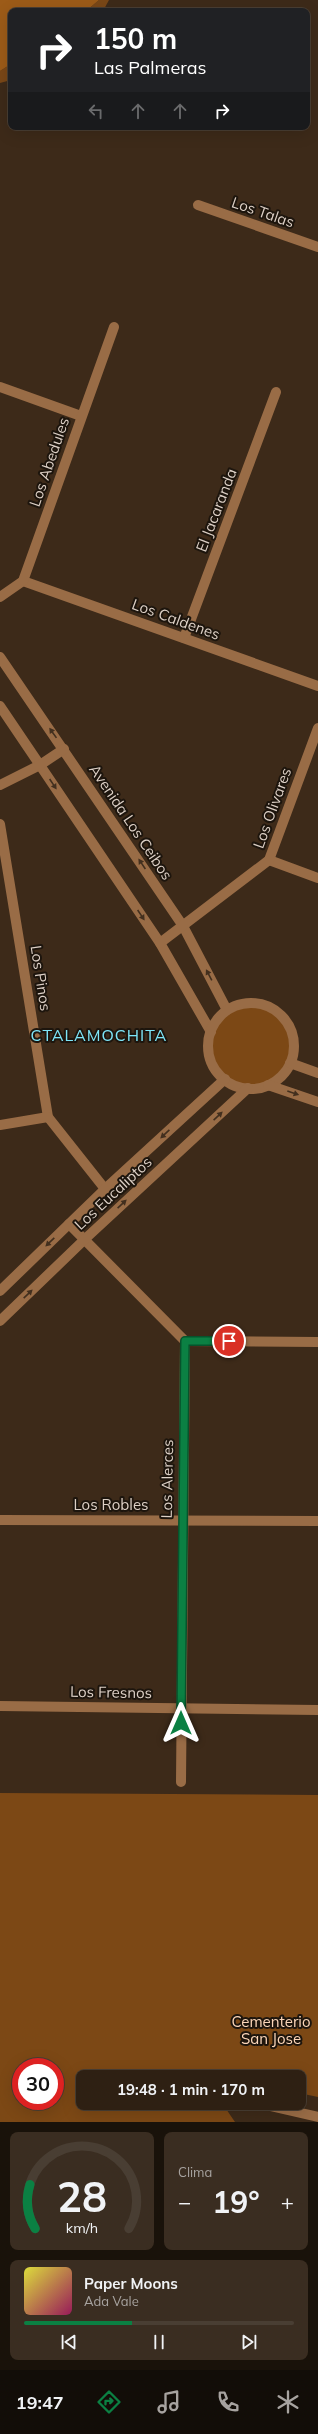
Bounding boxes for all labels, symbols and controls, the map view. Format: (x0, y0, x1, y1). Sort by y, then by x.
text: 150 m (94, 21, 177, 56)
icon: right (28, 24, 80, 76)
text: Las Palmeras (94, 56, 206, 79)
icon: left (85, 100, 107, 122)
icon: ahead (127, 100, 149, 122)
icon: ahead (169, 100, 191, 122)
icon: right (211, 100, 233, 122)
street label: Los Talas (229, 192, 297, 232)
street label: Los Abedules (25, 415, 73, 509)
street label: El Jacaranda (191, 466, 241, 554)
street label: Los Caldenes (129, 594, 223, 644)
one-way arrow (49, 728, 57, 739)
street label: Avenida Los Ceibos (85, 761, 177, 883)
street label: Los Olivares (249, 765, 295, 851)
one-way arrow (49, 779, 57, 789)
one-way arrow (138, 859, 146, 870)
one-way arrow (137, 910, 145, 921)
street label: Los Pinos (26, 944, 56, 1012)
one-way arrow (206, 970, 212, 981)
district label: CTALAMOCHITA (31, 1025, 167, 1045)
one-way arrow (288, 1091, 300, 1097)
one-way arrow (213, 1112, 223, 1121)
one-way arrow (160, 1129, 170, 1139)
street label: Los Eucaliptos (70, 1152, 156, 1234)
one-way arrow (117, 1200, 127, 1209)
one-way arrow (45, 1238, 55, 1247)
one-way arrow (23, 1289, 33, 1299)
pin (212, 1324, 246, 1358)
icon: arrive (218, 1330, 240, 1352)
street label: Los Alerces (157, 1439, 177, 1519)
street label: Los Robles (74, 1495, 148, 1514)
street label: Los Fresnos (70, 1682, 152, 1702)
position arrow (160, 1702, 202, 1744)
park label: Cementerio San Jose (232, 2012, 310, 2048)
speed limit sign: 30 (12, 2058, 64, 2110)
text: 19:48 · 1 min · 170 m (117, 2080, 265, 2099)
text: Clima (178, 2164, 212, 2180)
text: 28 (57, 2170, 107, 2222)
text: 19° (212, 2183, 260, 2221)
text: − (178, 2188, 191, 2216)
text: + (281, 2188, 294, 2216)
text: km/h (66, 2219, 98, 2237)
text: Paper Moons (84, 2274, 178, 2293)
text: Ada Vale (84, 2293, 139, 2309)
icon: previous (58, 2331, 80, 2353)
icon: pause (148, 2331, 170, 2353)
icon: next (238, 2331, 260, 2353)
icon: directions (95, 2388, 123, 2416)
icon: music (155, 2388, 183, 2416)
icon: phone (214, 2388, 242, 2416)
icon: climate (274, 2388, 302, 2416)
text: 19:47 (16, 2391, 64, 2414)

